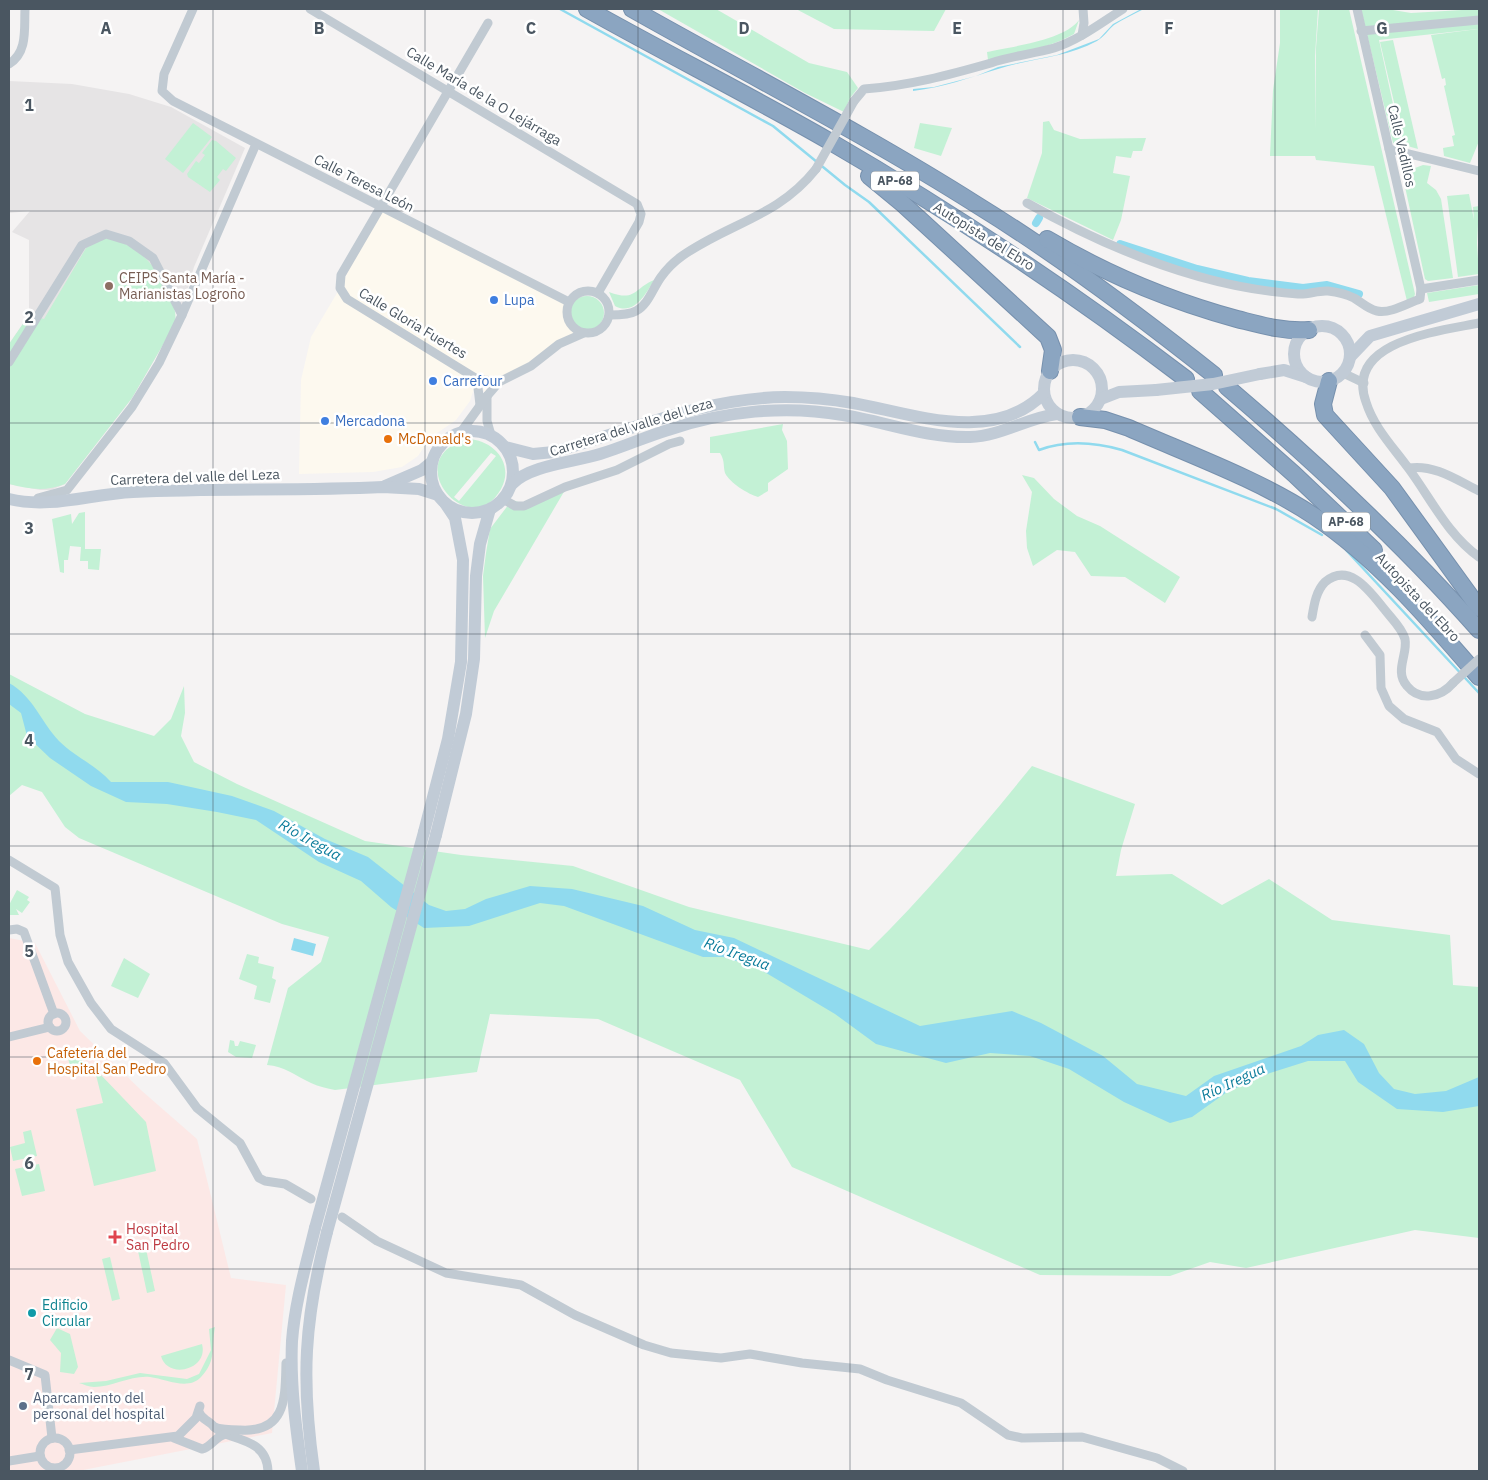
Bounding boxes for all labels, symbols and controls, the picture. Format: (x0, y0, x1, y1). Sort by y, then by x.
text: A (101, 18, 112, 38)
text: B (314, 18, 325, 38)
text: C (526, 18, 536, 38)
text: D (738, 18, 750, 38)
text: E (952, 18, 962, 38)
text: F (1164, 18, 1174, 38)
text: G (1376, 18, 1388, 38)
street label: Calle María de la O Lejárraga (403, 42, 565, 150)
text: 1 (24, 95, 34, 115)
street label: Calle Vadillos (1384, 103, 1420, 189)
street label: Calle Teresa León (311, 150, 417, 216)
road number: AP-68 (871, 172, 919, 190)
street label: Autopista del Ebro (930, 198, 1038, 274)
place label: CEIPS Santa María - Marianistas Logroño (119, 269, 246, 303)
marker: CEIPS Santa María - Marianistas Logroño (103, 280, 115, 292)
street label: Calle Gloria Fuertes (356, 284, 471, 363)
place label: Lupa (504, 291, 535, 309)
marker: Lupa (488, 294, 500, 306)
text: 2 (24, 307, 34, 327)
place label: Carrefour (443, 372, 502, 390)
marker: Carrefour (427, 375, 439, 387)
street label: Carretera del valle del Leza (547, 393, 715, 460)
place label: Mercadona (335, 412, 406, 430)
marker: Mercadona (319, 415, 331, 427)
place label: McDonald's (398, 430, 471, 448)
marker: McDonald's (382, 433, 394, 445)
street label: Carretera del valle del Leza (110, 465, 281, 489)
road number: AP-68 (1322, 512, 1370, 532)
text: 3 (24, 518, 34, 538)
street label: Autopista del Ebro (1372, 549, 1464, 646)
text: 4 (24, 730, 34, 750)
water label: Río Iregua (276, 815, 345, 865)
water label: Río Iregua (702, 933, 773, 974)
text: 5 (24, 941, 34, 961)
place label: Cafetería del Hospital San Pedro (47, 1044, 167, 1078)
marker: Cafetería del Hospital San Pedro (31, 1055, 43, 1067)
water label: Río Iregua (1198, 1058, 1268, 1105)
text: 6 (24, 1153, 34, 1173)
place label: Hospital San Pedro (126, 1220, 190, 1254)
marker: Hospital San Pedro (108, 1230, 122, 1244)
place label: Edificio Circular (42, 1296, 91, 1330)
marker: Edificio Circular (26, 1307, 38, 1319)
text: 7 (24, 1364, 34, 1384)
place label: Aparcamiento del personal del hospital (33, 1389, 165, 1423)
marker: Aparcamiento del personal del hospital (17, 1400, 29, 1412)

